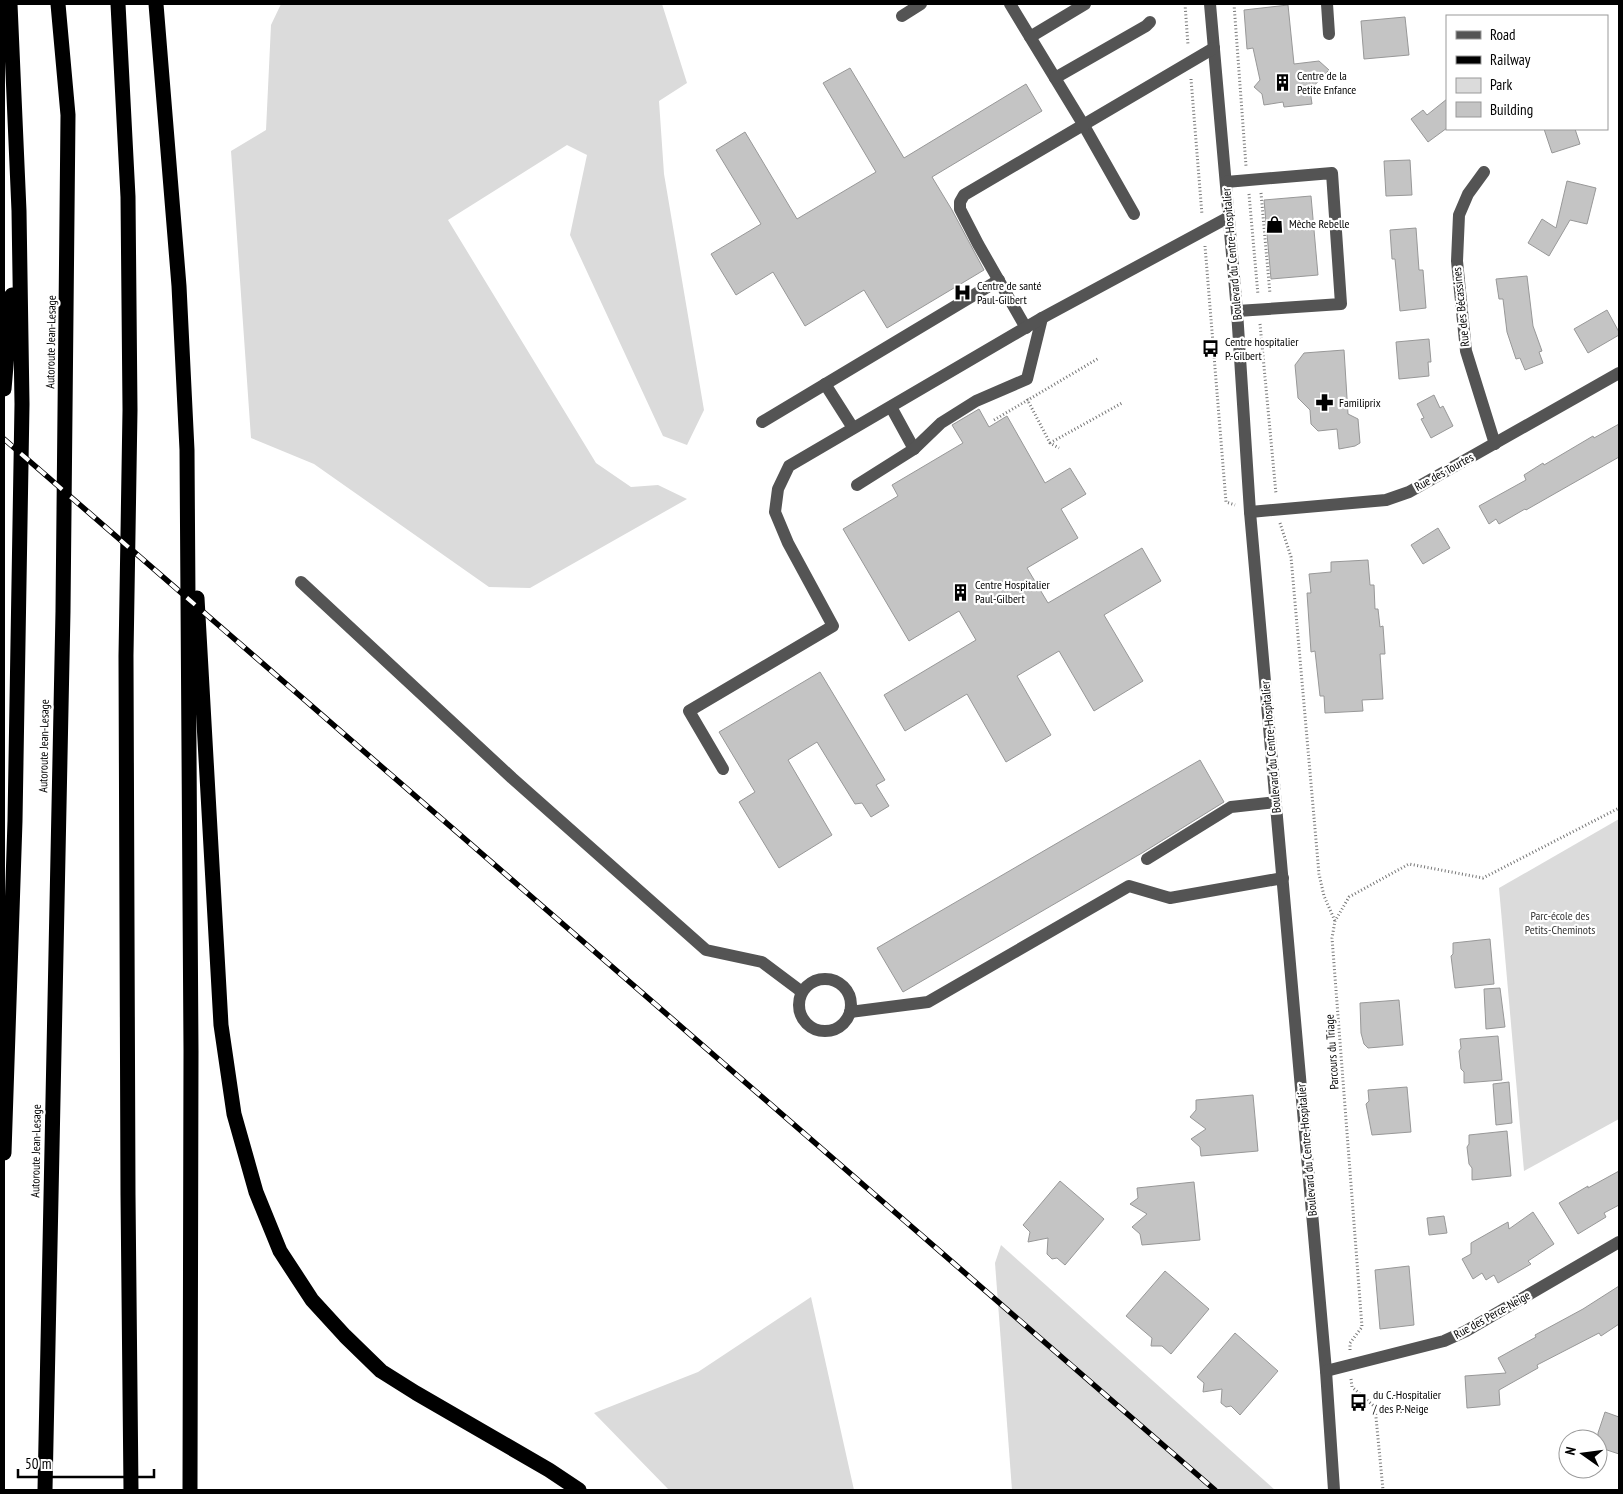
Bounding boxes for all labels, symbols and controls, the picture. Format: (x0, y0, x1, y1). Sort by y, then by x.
legend (1446, 15, 1608, 130)
text: Road (1490, 25, 1516, 44)
text: Railway (1490, 50, 1531, 69)
place label: Centre de la Petite Enfance (1297, 68, 1356, 97)
building icon: Centre de la Petite Enfance (1273, 73, 1293, 93)
text: Park (1490, 75, 1512, 94)
text: Building (1490, 100, 1533, 119)
street label: Boulevard du Centre-Hospitalier (1218, 187, 1245, 321)
shop icon: Mèche Rebelle (1265, 214, 1285, 234)
place label: Mèche Rebelle (1289, 216, 1350, 231)
street label: Rue des Bécassines (1449, 267, 1472, 348)
place label: Centre de santé Paul-Gilbert (977, 278, 1041, 307)
hospital icon: Centre de santé Paul-Gilbert (953, 283, 973, 303)
street label: Autoroute Jean-Lesage (42, 295, 59, 389)
place label: Centre hospitalier P.-Gilbert (1225, 334, 1299, 363)
bus stop icon: Centre hospitalier P.-Gilbert (1201, 339, 1221, 359)
pharmacy icon: Familiprix (1315, 393, 1335, 413)
place label: Familiprix (1339, 395, 1381, 410)
street label: Rue des Tourtes (1412, 449, 1476, 494)
place label: Centre Hospitalier Paul-Gilbert (975, 577, 1050, 606)
building icon: Centre Hospitalier Paul-Gilbert (951, 582, 971, 602)
street label: Boulevard du Centre-Hospitalier (1257, 680, 1284, 814)
street label: Autoroute Jean-Lesage (35, 699, 52, 793)
park label: Parc-école des Petits-Cheminots (1525, 908, 1595, 937)
street label: Parcours du Triage (1321, 1014, 1342, 1090)
street label: Boulevard du Centre-Hospitalier (1293, 1083, 1320, 1217)
street label: Autoroute Jean-Lesage (27, 1104, 44, 1198)
street label: Rue des Perce-Neige (1451, 1287, 1533, 1342)
place label: du C.-Hospitalier / des P.-Neige (1372, 1387, 1442, 1416)
bus stop icon: du C.-Hospitalier / des P.-Neige (1349, 1392, 1369, 1412)
north arrow (1558, 1429, 1608, 1479)
text: N (1561, 1445, 1580, 1457)
scale bar (18, 1446, 154, 1478)
text: 50 m (25, 1454, 51, 1473)

